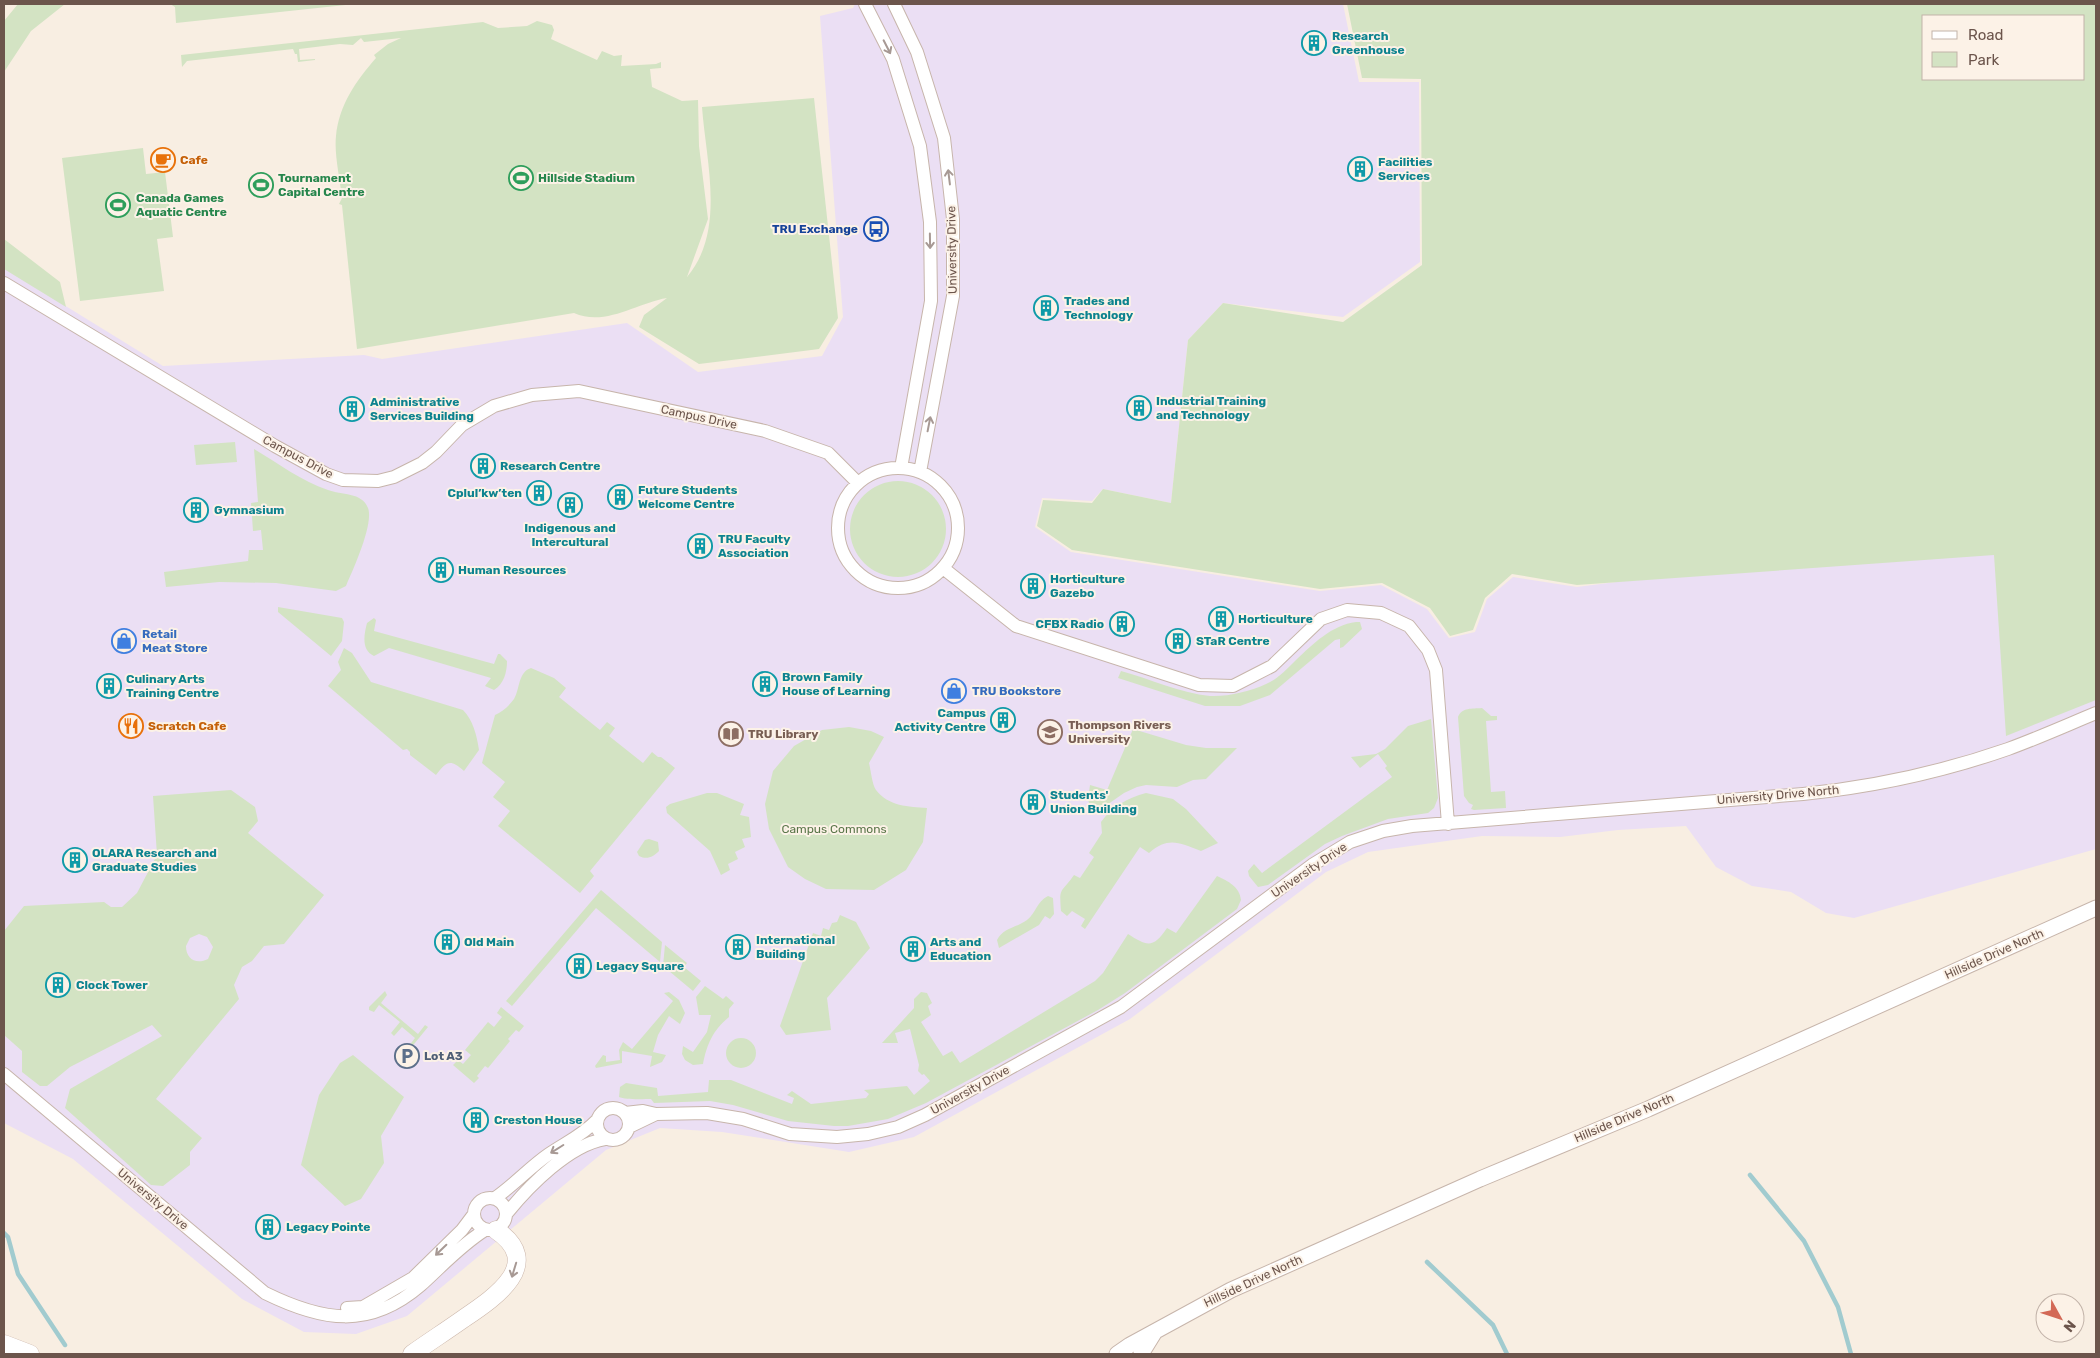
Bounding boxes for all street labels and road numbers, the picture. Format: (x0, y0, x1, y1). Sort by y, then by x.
street label: University Drive (944, 206, 960, 294)
street label: Campus Drive (660, 402, 739, 432)
street label: Campus Drive (260, 433, 336, 482)
street label: University Drive North (1716, 783, 1840, 807)
street label: University Drive (1269, 839, 1350, 900)
street label: Hillside Drive North (1942, 926, 2046, 982)
street label: University Drive (928, 1062, 1012, 1117)
street label: Hillside Drive North (1572, 1091, 1676, 1145)
street label: University Drive (115, 1165, 191, 1233)
street label: Hillside Drive North (1202, 1252, 1304, 1310)

